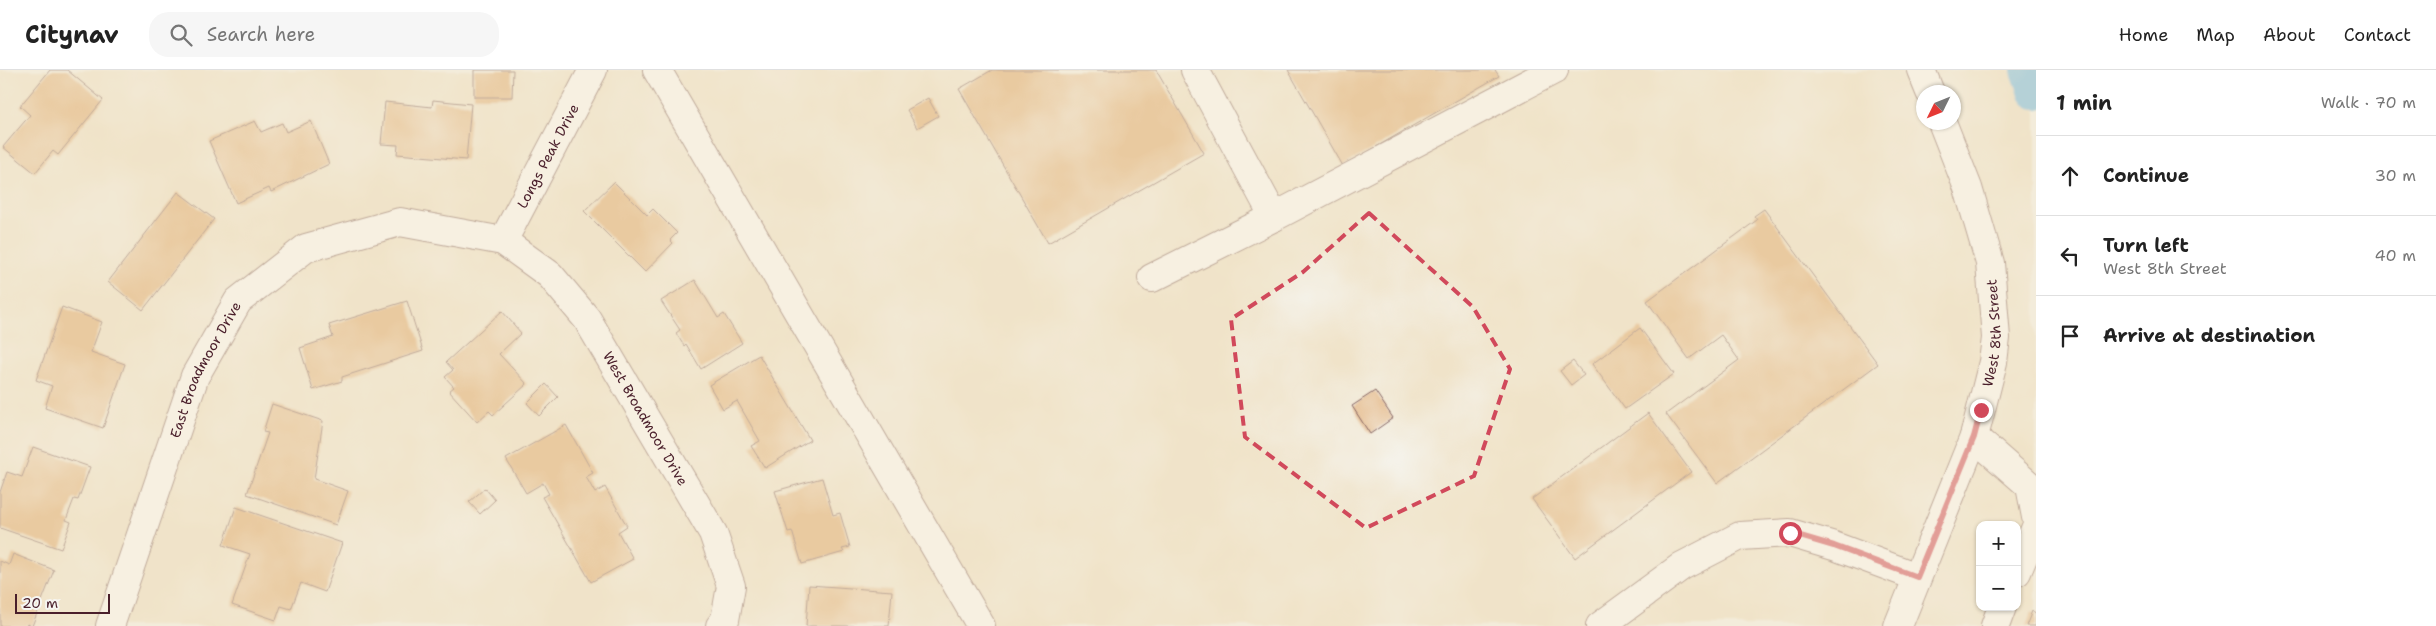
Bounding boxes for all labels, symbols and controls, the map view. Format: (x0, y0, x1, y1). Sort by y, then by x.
search box (149, 12, 499, 57)
text: Citynav (25, 19, 119, 51)
icon: search (167, 21, 195, 49)
text: Search here (207, 22, 315, 47)
text: Home (2119, 23, 2168, 47)
text: Map (2196, 23, 2235, 47)
text: About (2263, 23, 2316, 47)
text: Contact (2344, 23, 2411, 47)
north arrow (1916, 85, 1961, 130)
text: 1 min (2056, 89, 2112, 117)
text: Walk · 70 m (2321, 92, 2416, 113)
street label: Longs Peak Drive (513, 101, 583, 211)
icon: ahead (2056, 162, 2084, 190)
text: Continue (2103, 163, 2189, 188)
text: 30 m (2375, 165, 2416, 186)
text: Turn left (2103, 233, 2189, 258)
icon: left (2056, 242, 2084, 270)
text: 40 m (2374, 245, 2416, 266)
text: West 8th Street (2103, 258, 2227, 279)
street label: West 8th Street (1978, 279, 2005, 389)
street label: East Broadmoor Drive (166, 298, 245, 440)
icon: arrive (2056, 322, 2084, 350)
text: Arrive at destination (2103, 323, 2315, 348)
street label: West Broadmoor Drive (599, 348, 692, 489)
route end (1970, 399, 1993, 422)
map controls (1976, 521, 2021, 611)
button: + (1976, 521, 2021, 566)
route start (1779, 522, 1802, 545)
button: − (1976, 566, 2021, 611)
scale bar (15, 591, 110, 614)
text: 20 m (22, 594, 58, 612)

